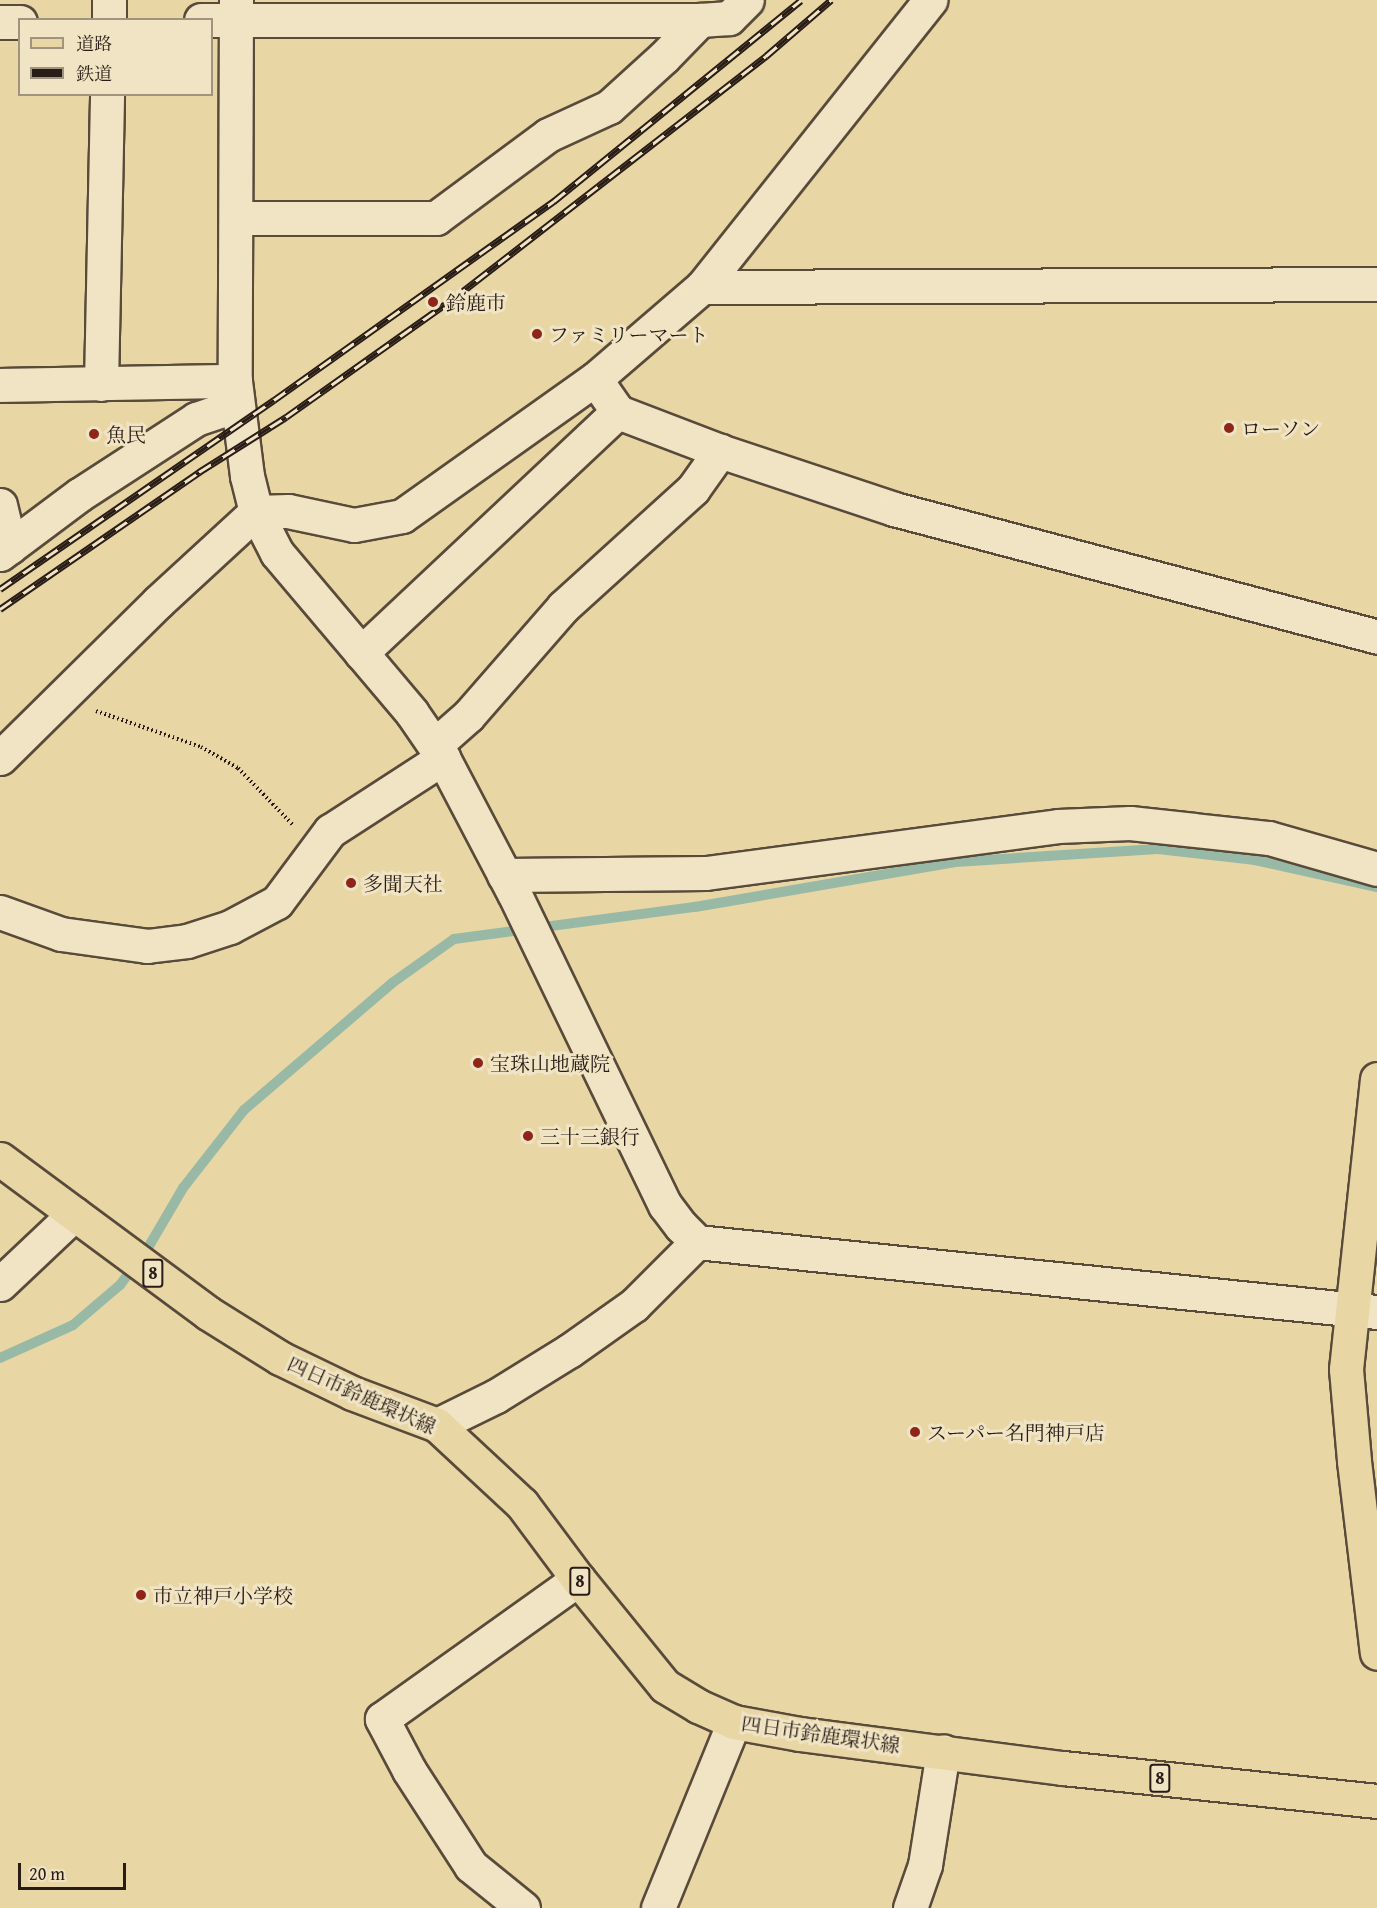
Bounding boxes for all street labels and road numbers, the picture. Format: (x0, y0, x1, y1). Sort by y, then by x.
road number: 8 (141, 1258, 165, 1288)
street label: 四日市鈴鹿環状線 (284, 1351, 440, 1439)
road number: 8 (568, 1566, 592, 1596)
street label: 四日市鈴鹿環状線 (740, 1711, 902, 1757)
road number: 8 (1148, 1763, 1172, 1793)

